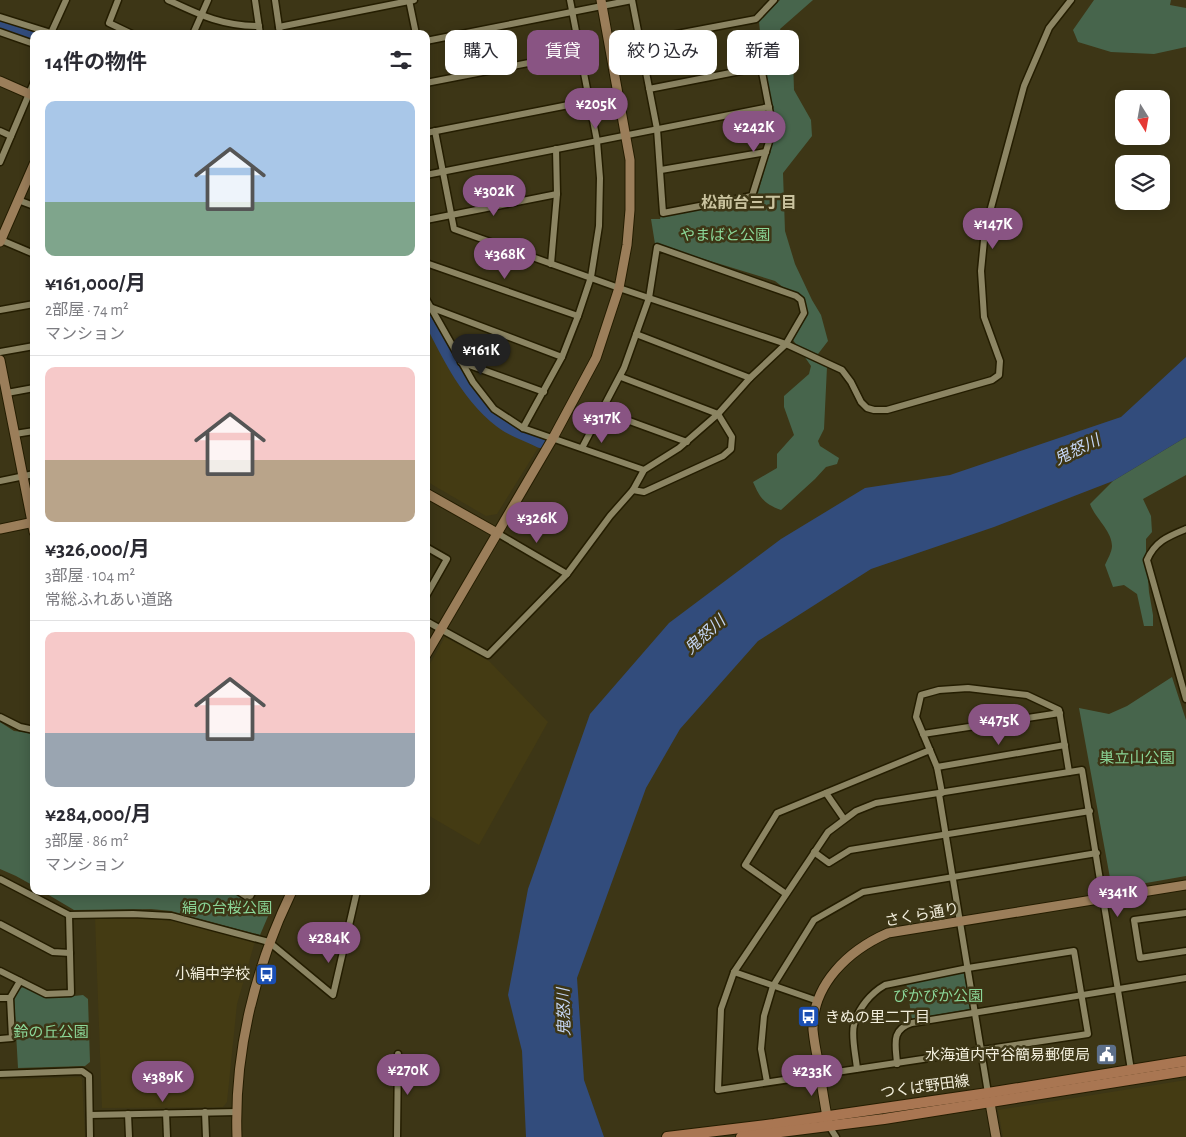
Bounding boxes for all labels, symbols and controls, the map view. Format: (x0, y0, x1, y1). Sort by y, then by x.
chip: 購入 (445, 30, 517, 75)
chip: 賃貸 (527, 30, 599, 75)
chip: 絞り込み (609, 30, 717, 75)
chip: 新着 (727, 30, 799, 75)
icon: filters (387, 46, 415, 74)
text: 14件の物件 (45, 52, 147, 73)
pin: ¥205K (561, 88, 631, 130)
north arrow (1115, 90, 1170, 145)
map controls (1115, 90, 1170, 210)
text: ¥205K (576, 96, 616, 112)
pin: ¥242K (719, 110, 789, 153)
text: ¥242K (734, 119, 774, 135)
icon: home (185, 134, 275, 224)
button: layers (1115, 155, 1170, 210)
pin: ¥302K (459, 174, 529, 217)
text: ¥302K (474, 183, 514, 199)
district label: 松前台三丁目 (701, 194, 797, 211)
pin: ¥147K (958, 208, 1028, 250)
text: ¥147K (974, 216, 1012, 232)
park label: やまばと公園 (680, 227, 770, 243)
pin: ¥368K (470, 238, 540, 280)
text: ¥368K (485, 246, 525, 262)
text: ¥161,000/月 (45, 273, 146, 294)
text: 2部屋 · 74 m² (45, 302, 129, 318)
text: マンション (45, 326, 125, 342)
pin: ¥161K (446, 334, 516, 376)
text: ¥161K (462, 342, 500, 358)
icon: home (185, 399, 275, 489)
pin: ¥317K (567, 402, 637, 444)
text: ¥317K (583, 410, 621, 426)
water label: 鬼怒川 (1051, 431, 1104, 468)
pin: ¥326K (502, 502, 572, 544)
text: ¥326K (517, 510, 557, 526)
text: ¥326,000/月 (45, 539, 150, 560)
text: 3部屋 · 104 m² (45, 568, 135, 584)
text: 常総ふれあい道路 (45, 592, 173, 608)
water label: 鬼怒川 (681, 611, 730, 657)
icon: home (185, 664, 275, 754)
pin: ¥475K (964, 704, 1034, 746)
text: ¥475K (979, 712, 1019, 728)
park label: 巣立山公園 (1099, 750, 1175, 766)
text: ¥284,000/月 (45, 804, 151, 825)
text: 3部屋 · 86 m² (45, 833, 129, 849)
text: マンション (45, 857, 125, 873)
pin: ¥341K (1083, 876, 1153, 918)
text: ¥341K (1099, 884, 1137, 900)
park label: 絹の台桜公園 (182, 900, 272, 916)
street label: さくら通り (884, 900, 960, 929)
pin: ¥284K (294, 922, 364, 964)
text: ¥284K (308, 930, 350, 946)
bus stop icon: 小絹中学校 (254, 962, 278, 986)
place label: 小絹中学校 (175, 966, 250, 982)
water label: 鬼怒川 (555, 986, 572, 1036)
park label: ぴかぴか公園 (893, 988, 983, 1004)
bus stop icon: きぬの里二丁目 (797, 1005, 821, 1029)
place label: きぬの里二丁目 (825, 1009, 930, 1025)
park label: 鈴の丘公園 (13, 1024, 89, 1040)
public building icon: 水海道内守谷簡易郵便局 (1094, 1043, 1118, 1067)
place label: 水海道内守谷簡易郵便局 (925, 1047, 1090, 1063)
pin: ¥270K (373, 1054, 443, 1096)
pin: ¥233K (777, 1054, 847, 1097)
pin: ¥389K (128, 1060, 198, 1103)
text: ¥270K (388, 1062, 428, 1078)
text: ¥233K (792, 1063, 832, 1079)
text: ¥389K (143, 1069, 183, 1085)
street label: つくば野田線 (879, 1072, 971, 1101)

